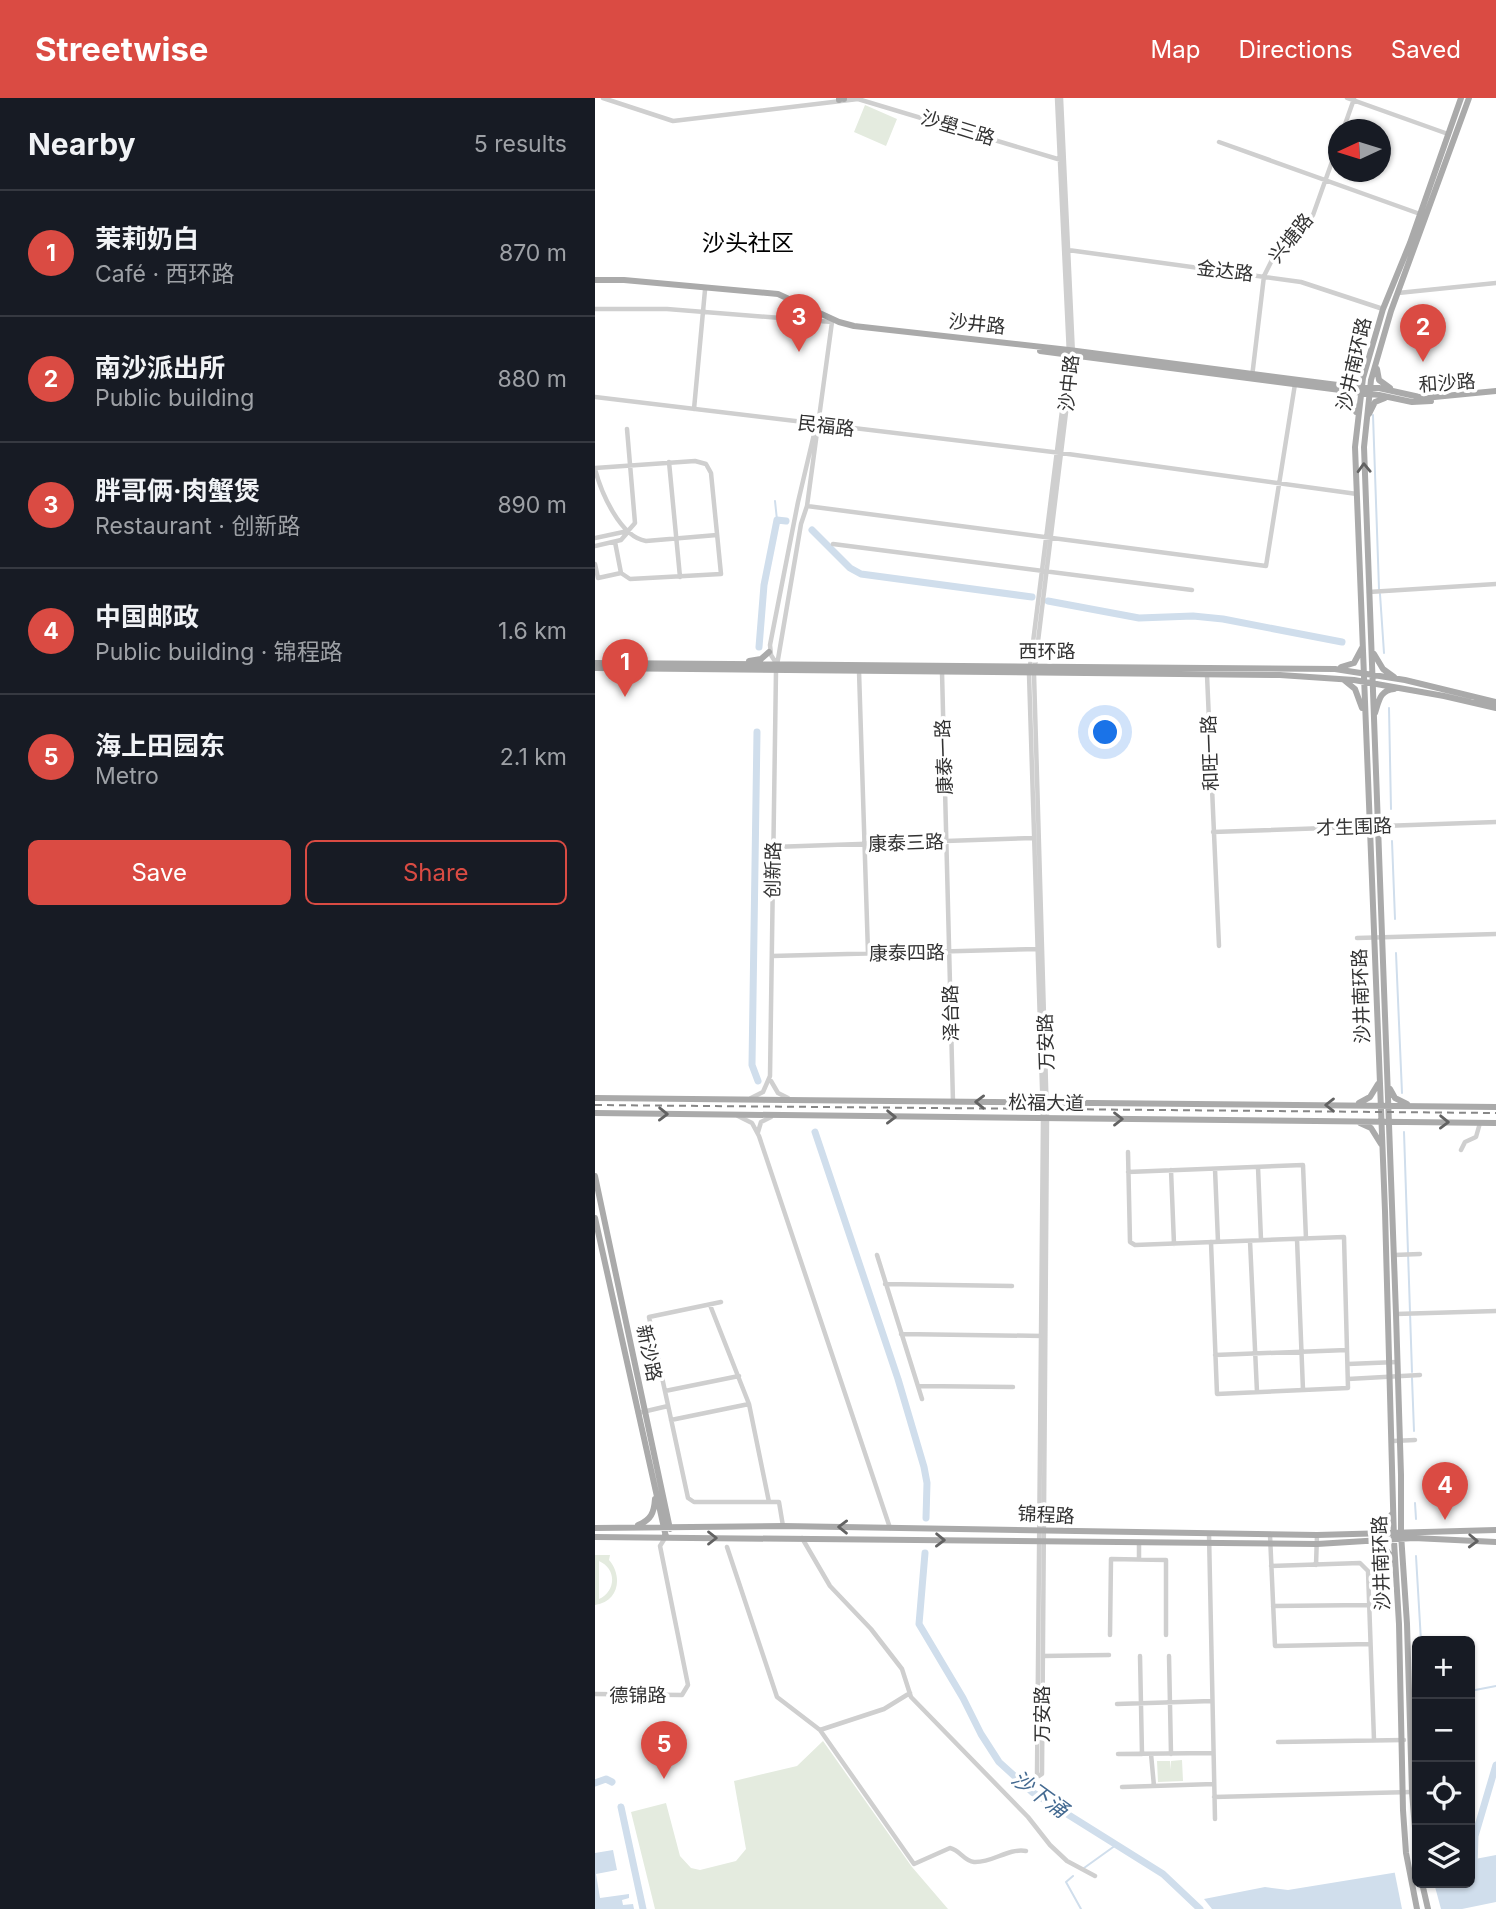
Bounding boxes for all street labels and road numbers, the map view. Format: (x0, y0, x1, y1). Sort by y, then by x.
street label: 沙壆三路 (918, 106, 998, 150)
street label: 兴塘路 (1264, 209, 1318, 267)
street label: 金达路 (1195, 256, 1255, 286)
street label: 沙井路 (947, 310, 1007, 338)
street label: 沙井南环路 (1332, 315, 1376, 413)
street label: 沙中路 (1055, 353, 1083, 413)
street label: 和沙路 (1418, 370, 1476, 396)
street label: 民福路 (796, 411, 856, 441)
street label: 西环路 (1018, 640, 1076, 663)
street label: 和旺一路 (1197, 715, 1223, 791)
street label: 康泰一路 (931, 719, 957, 795)
street label: 才生围路 (1316, 814, 1392, 840)
street label: 康泰三路 (868, 830, 944, 856)
street label: 创新路 (761, 841, 785, 899)
street label: 康泰四路 (869, 941, 945, 965)
street label: 沙井南环路 (1348, 948, 1374, 1044)
street label: 泽台路 (939, 984, 963, 1042)
street label: 万安路 (1034, 1013, 1058, 1071)
street label: 松福大道 (1008, 1091, 1084, 1115)
street label: 新沙路 (632, 1323, 666, 1383)
street label: 锦程路 (1017, 1502, 1075, 1528)
street label: 沙井南环路 (1368, 1515, 1394, 1611)
street label: 德锦路 (609, 1684, 667, 1707)
street label: 万安路 (1031, 1685, 1054, 1743)

